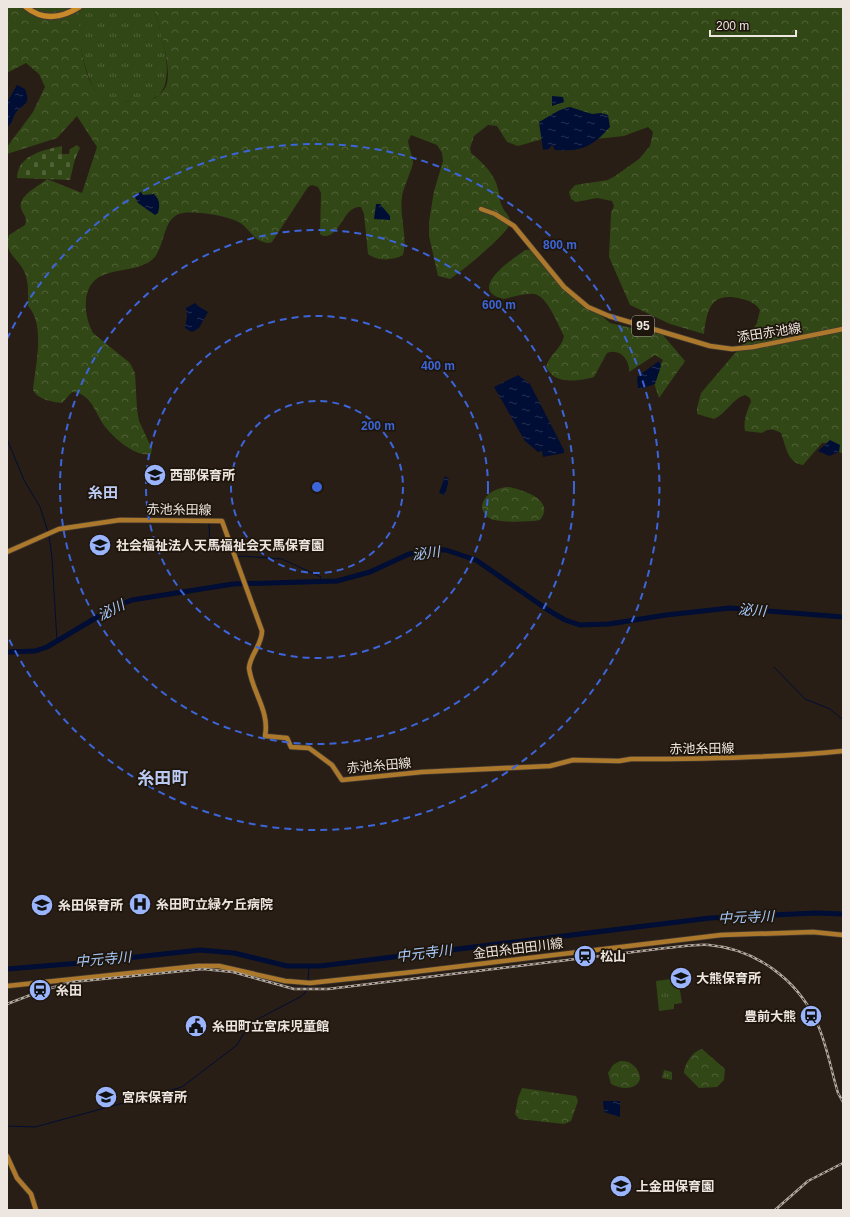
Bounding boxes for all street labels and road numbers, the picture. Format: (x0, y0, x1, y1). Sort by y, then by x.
road number: 95 (632, 316, 654, 336)
street label: 添田赤池線 (736, 320, 802, 345)
street label: 赤池糸田線 (146, 501, 212, 518)
street label: 赤池糸田線 (669, 740, 735, 757)
street label: 赤池糸田線 (346, 755, 412, 776)
street label: 金田糸田田川線 (472, 936, 564, 961)

